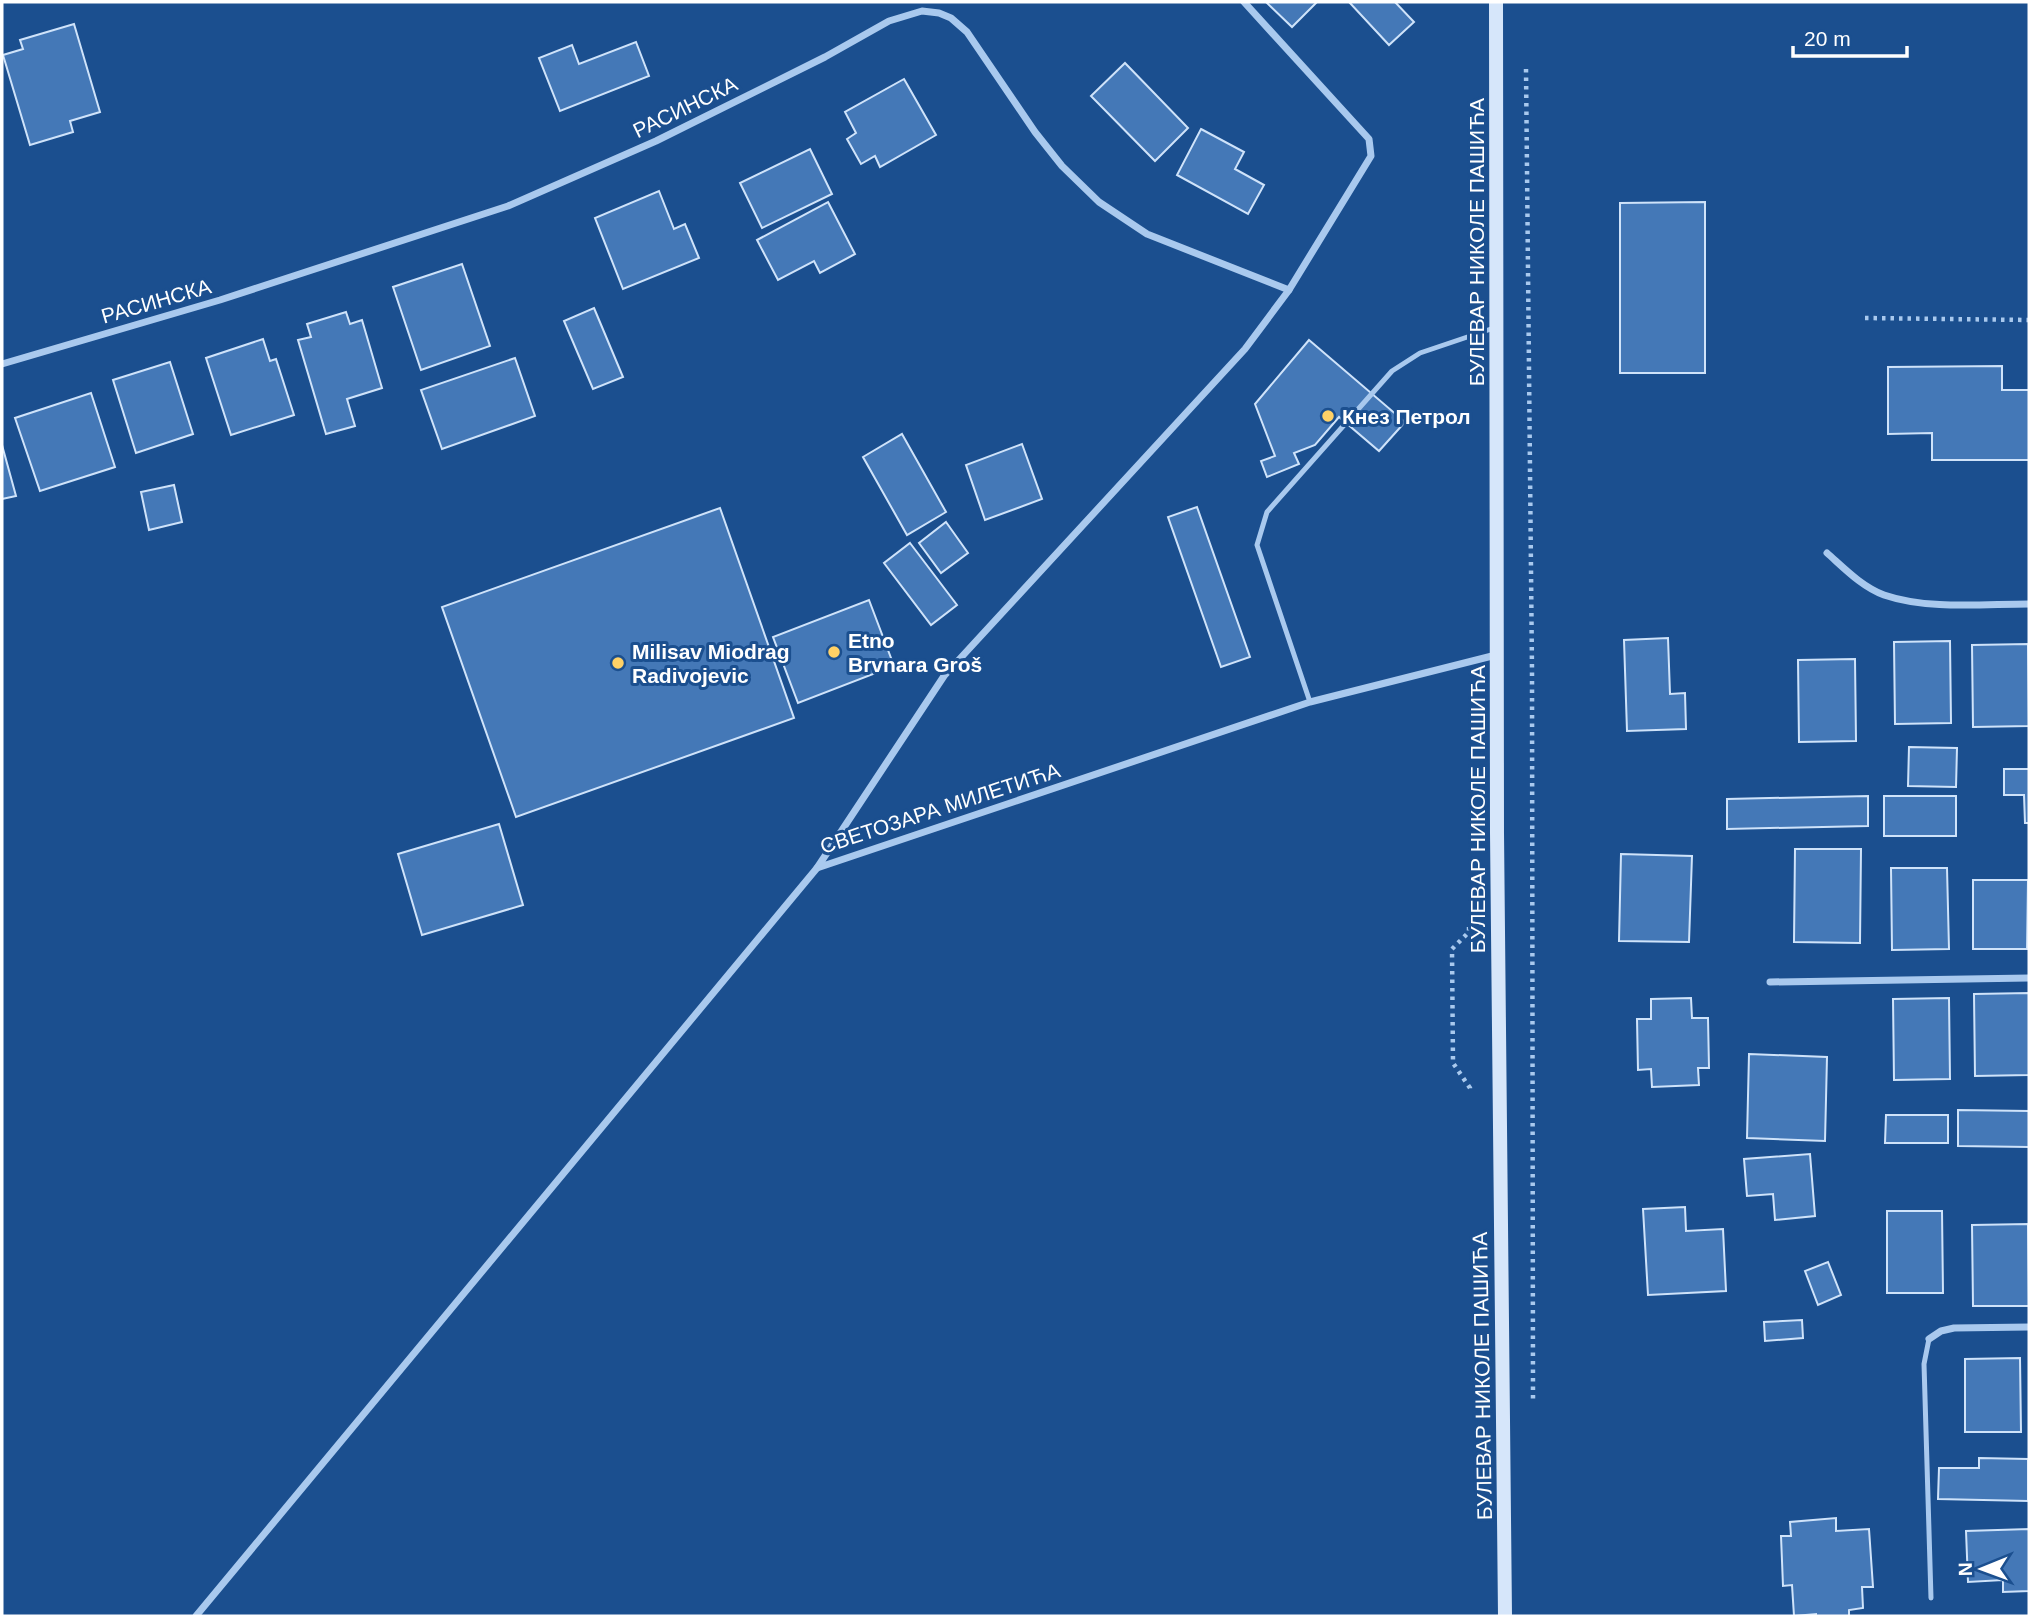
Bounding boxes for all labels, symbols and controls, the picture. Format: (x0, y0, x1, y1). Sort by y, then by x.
scale bar (1793, 14, 1907, 58)
text: 20 m (1804, 27, 1851, 50)
street label: РАСИНСКА (629, 72, 741, 142)
street label: БУЛЕВАР НИКОЛЕ ПАШИЋА (1465, 98, 1488, 386)
street label: РАСИНСКА (99, 274, 213, 328)
place label: Кнез Петрол (1342, 405, 1471, 428)
marker: Кнез Петрол (1320, 408, 1336, 424)
place label: Etno Brvnara Groš (848, 629, 982, 676)
place label: Milisav Miodrag Radivojevic (632, 640, 790, 687)
marker: Etno Brvnara Groš (826, 644, 842, 660)
marker: Milisav Miodrag Radivojevic (610, 655, 626, 671)
street label: БУЛЕВАР НИКОЛЕ ПАШИЋА (1466, 665, 1489, 953)
street label: СВЕТОЗАРА МИЛЕТИЋА (817, 758, 1063, 858)
street label: БУЛЕВАР НИКОЛЕ ПАШИЋА (1468, 1232, 1496, 1520)
north arrow (1947, 1534, 2017, 1604)
text: N (1955, 1562, 1976, 1576)

